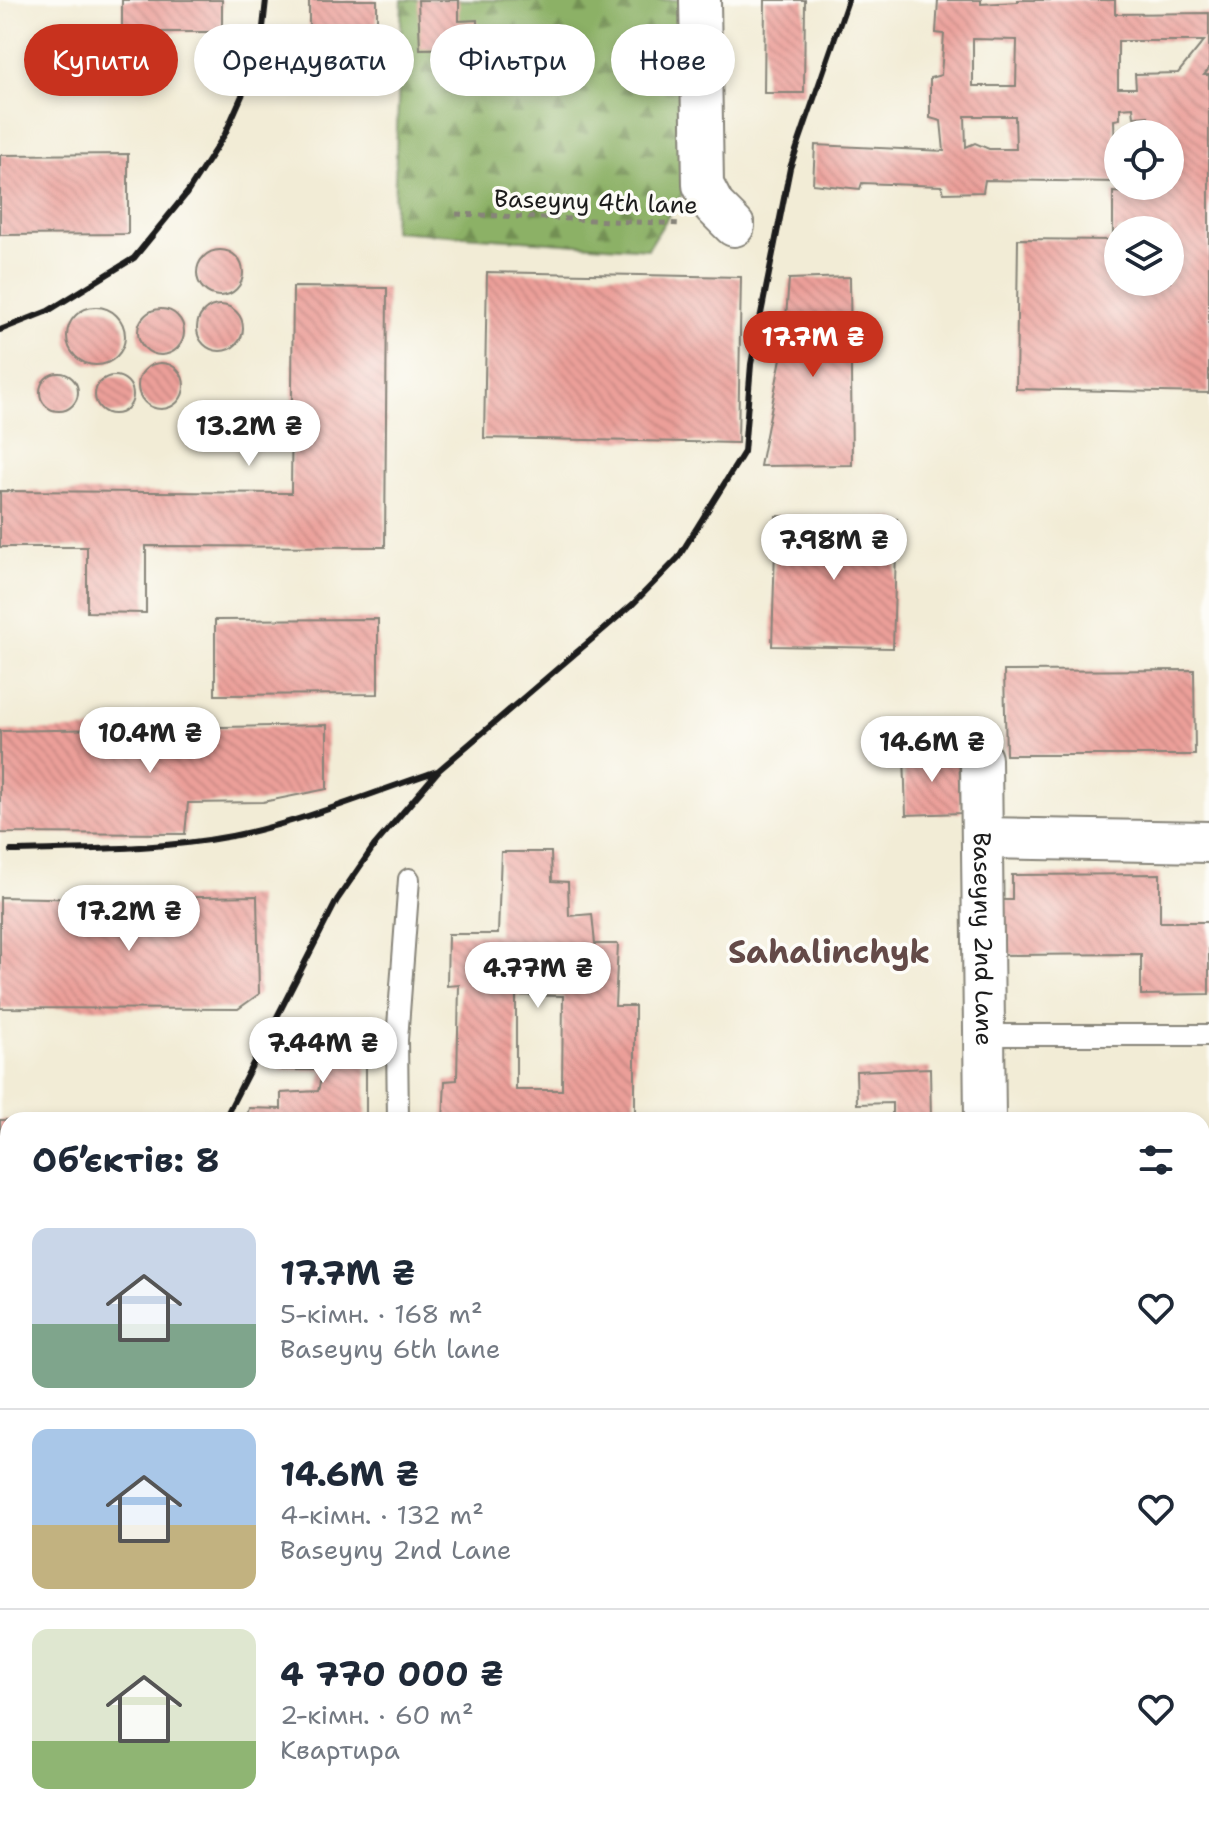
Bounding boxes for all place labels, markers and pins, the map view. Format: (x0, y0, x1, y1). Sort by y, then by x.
pin: 17.7M ₴ (739, 311, 887, 379)
pin: 13.2M ₴ (175, 400, 323, 468)
pin: 7.98M ₴ (760, 514, 908, 582)
pin: 10.4M ₴ (76, 707, 224, 775)
pin: 14.6M ₴ (858, 716, 1006, 784)
pin: 17.2M ₴ (55, 885, 203, 953)
pin: 4.77M ₴ (464, 942, 612, 1010)
pin: 7.44M ₴ (249, 1017, 397, 1085)

